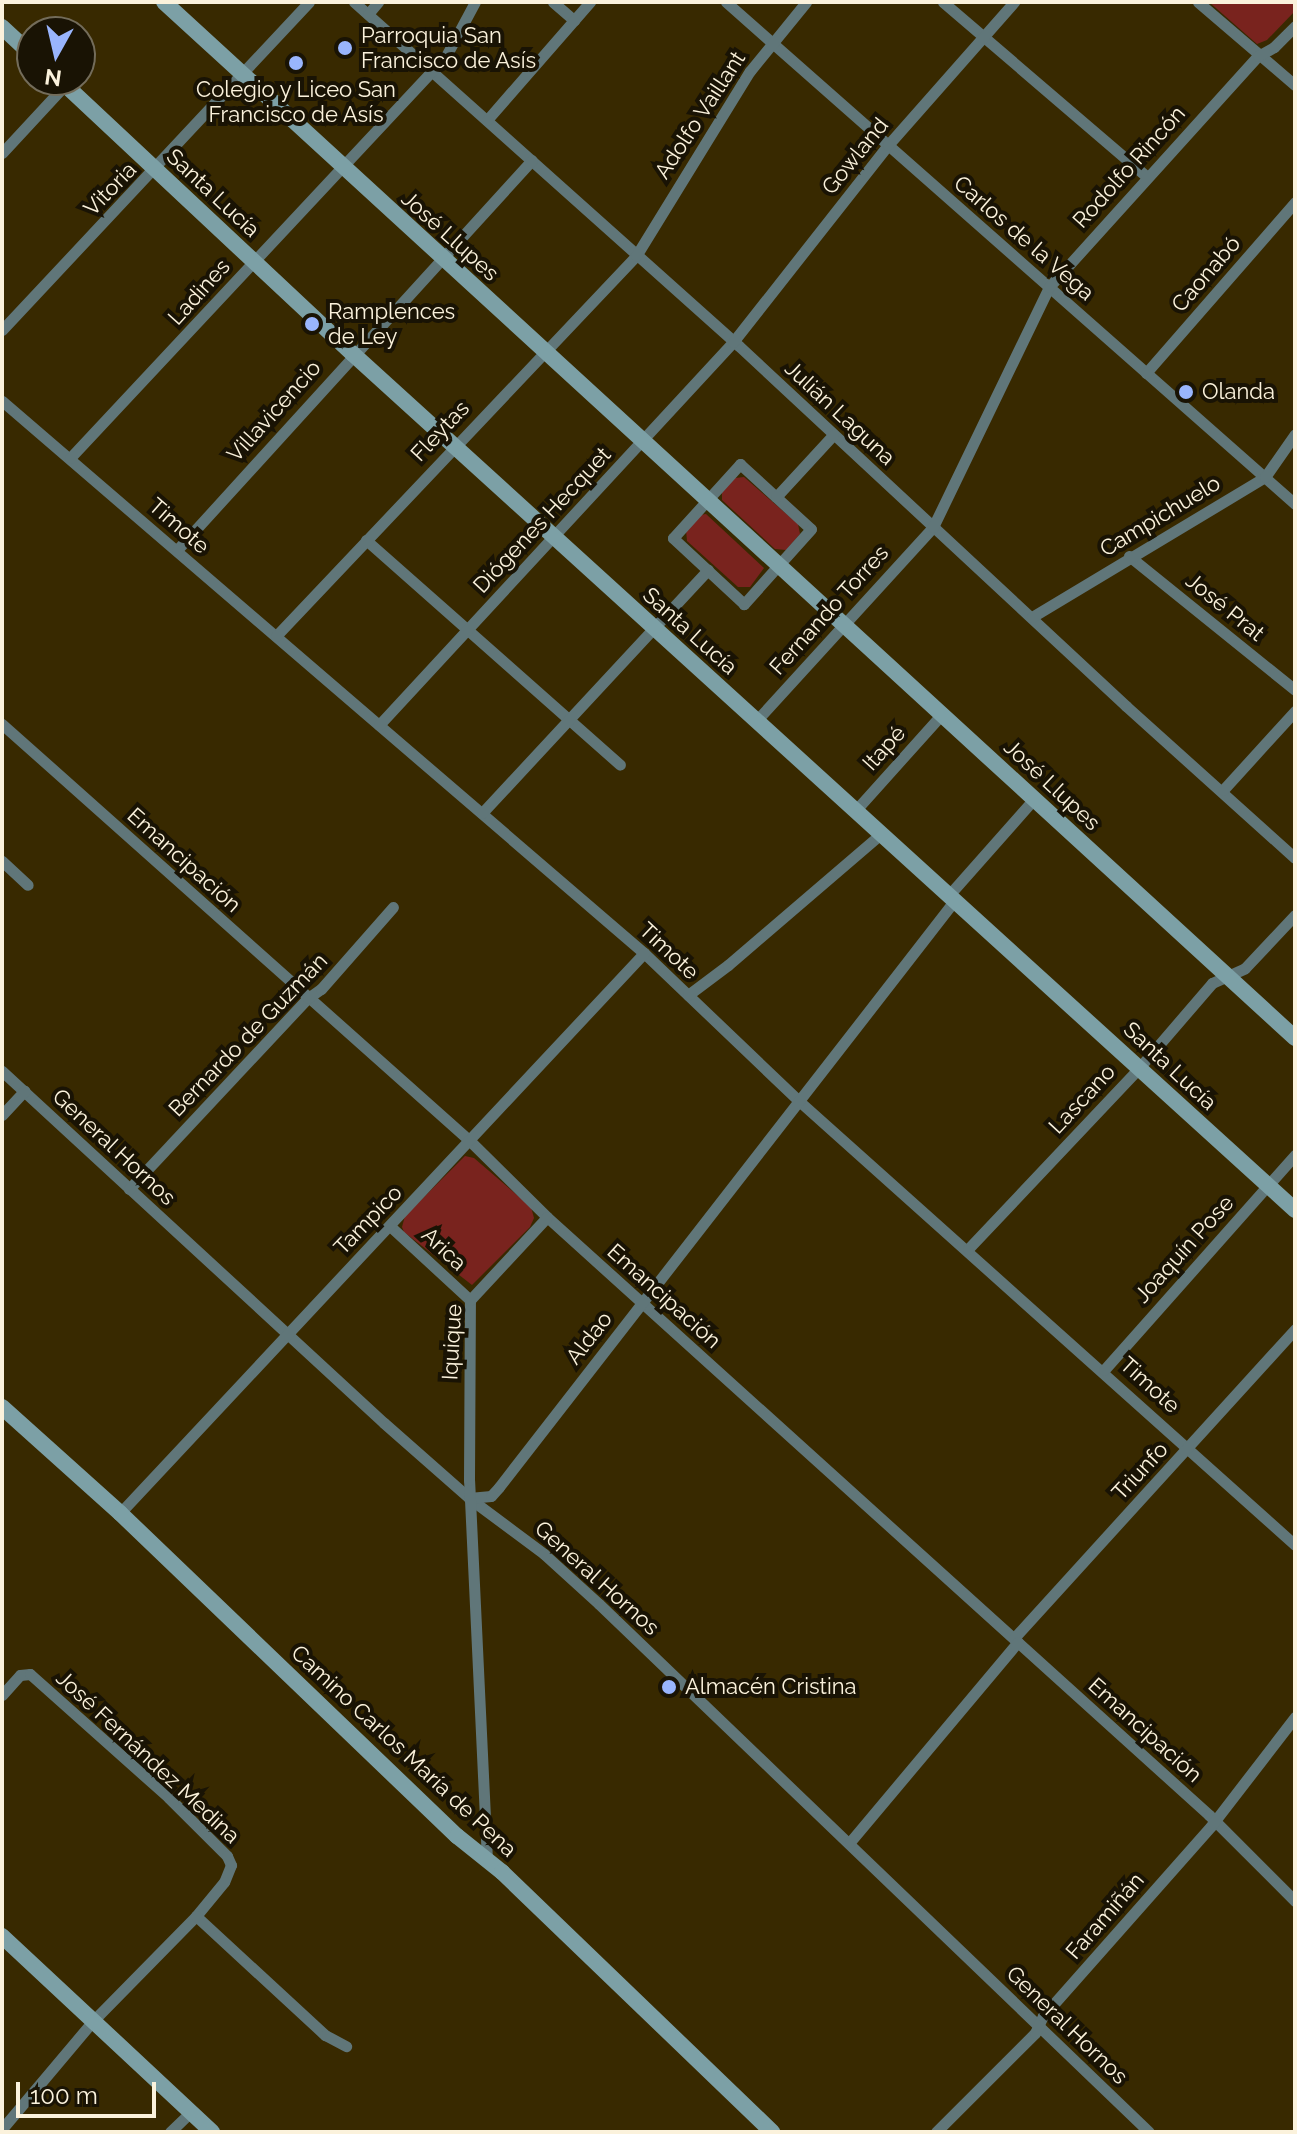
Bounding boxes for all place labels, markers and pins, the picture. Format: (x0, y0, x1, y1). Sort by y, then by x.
place label: Parroquia San Francisco de Asís (361, 22, 537, 74)
marker: Parroquia San Francisco de Asís (336, 39, 354, 57)
marker: Colegio y Liceo San Francisco de Asís (287, 54, 305, 72)
place label: Colegio y Liceo San Francisco de Asís (195, 76, 397, 128)
place label: Ramplences de Ley (328, 298, 455, 350)
marker: Ramplences de Ley (303, 315, 321, 333)
place label: Olanda (1202, 379, 1275, 405)
marker: Olanda (1177, 383, 1195, 401)
place label: Almacén Cristina (685, 1674, 857, 1700)
marker: Almacén Cristina (660, 1678, 678, 1696)

